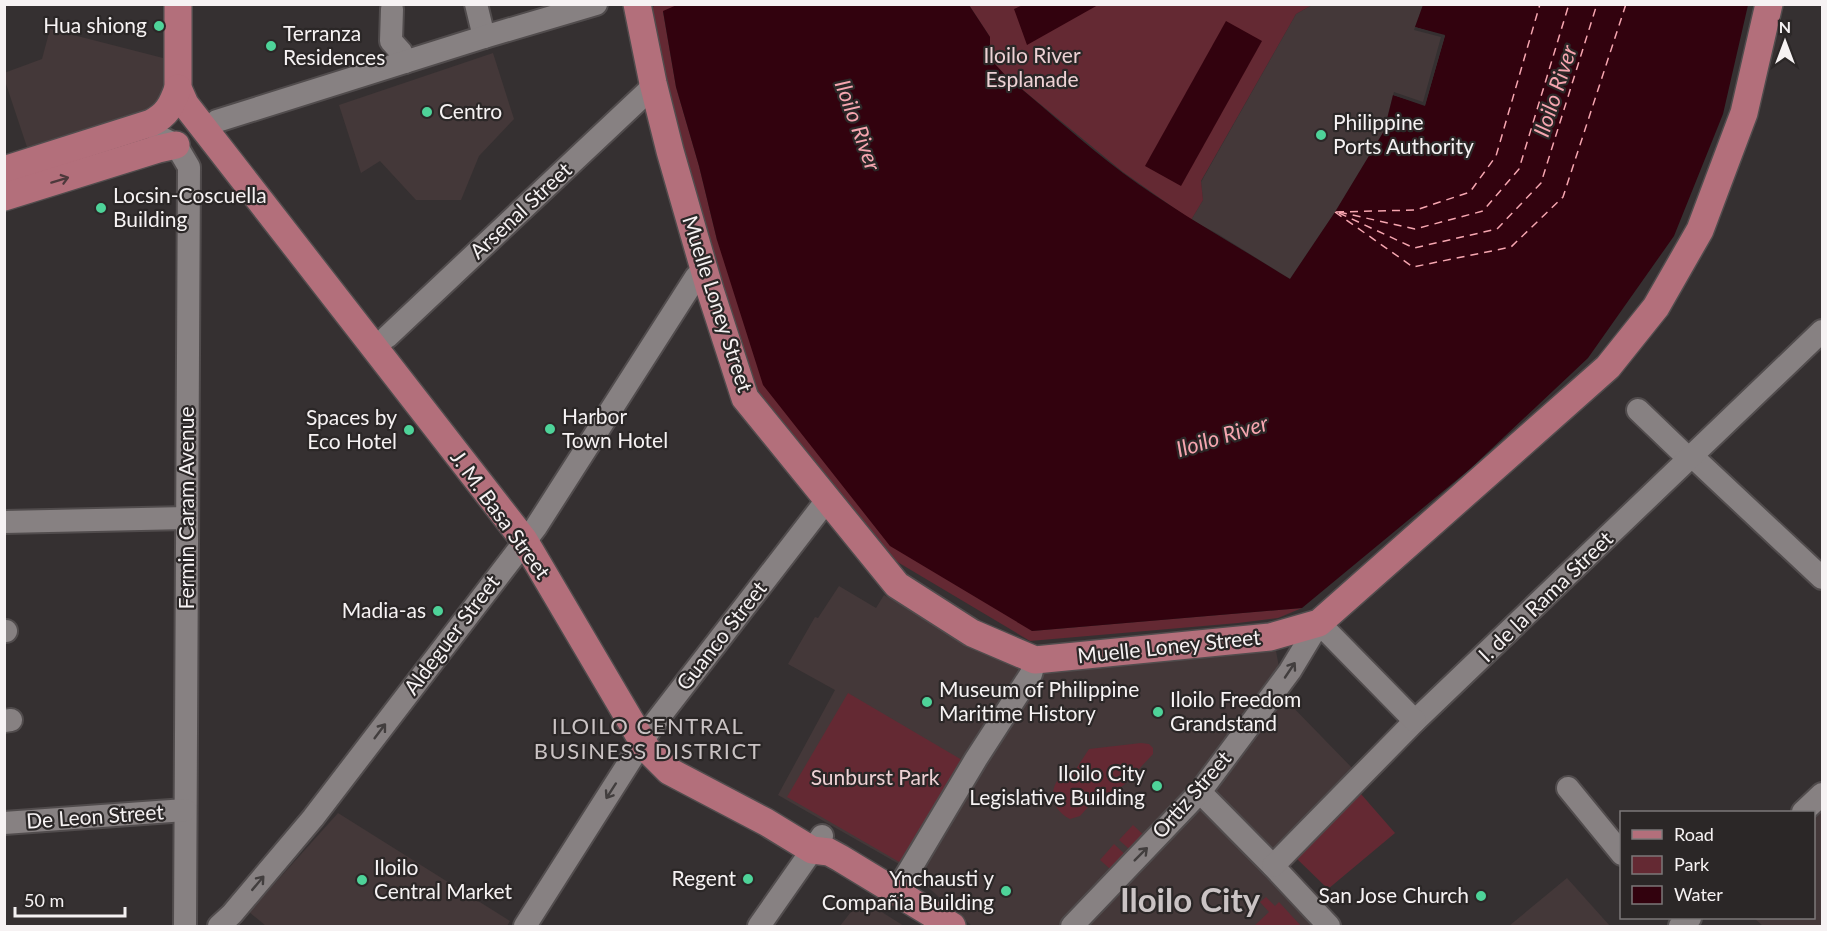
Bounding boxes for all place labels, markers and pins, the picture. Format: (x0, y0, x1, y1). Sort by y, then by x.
place label: Hua shiong (43, 12, 147, 37)
marker: Hua shiong (152, 19, 166, 33)
place label: Terranza Residences (283, 20, 385, 69)
marker: Terranza Residences (264, 39, 278, 53)
place label: Centro (439, 98, 502, 123)
marker: Centro (420, 105, 434, 119)
place label: Philippine Ports Authority (1333, 109, 1474, 158)
marker: Philippine Ports Authority (1314, 128, 1328, 142)
place label: Locsin-Coscuella Building (113, 182, 267, 231)
marker: Locsin-Coscuella Building (94, 201, 108, 215)
place label: Harbor Town Hotel (562, 403, 668, 452)
place label: Spaces by Eco Hotel (306, 404, 397, 453)
marker: Harbor Town Hotel (543, 422, 557, 436)
marker: Spaces by Eco Hotel (402, 423, 416, 437)
place label: Madia-as (342, 597, 426, 622)
marker: Madia-as (431, 604, 445, 618)
place label: Museum of Philippine Maritime History (939, 676, 1139, 725)
place label: Iloilo Freedom Grandstand (1170, 686, 1301, 735)
marker: Museum of Philippine Maritime History (920, 695, 934, 709)
marker: Iloilo Freedom Grandstand (1151, 705, 1165, 719)
place label: Iloilo City Legislative Building (969, 760, 1145, 809)
marker: Iloilo City Legislative Building (1150, 779, 1164, 793)
place label: Iloilo Central Market (374, 854, 513, 903)
place label: Regent (671, 865, 736, 890)
place label: Ynchausti y Compañia Building (822, 865, 994, 914)
marker: Regent (741, 872, 755, 886)
marker: Iloilo Central Market (355, 873, 369, 887)
place label: San Jose Church (1318, 882, 1469, 907)
marker: Ynchausti y Compañia Building (999, 884, 1013, 898)
marker: San Jose Church (1474, 889, 1488, 903)

